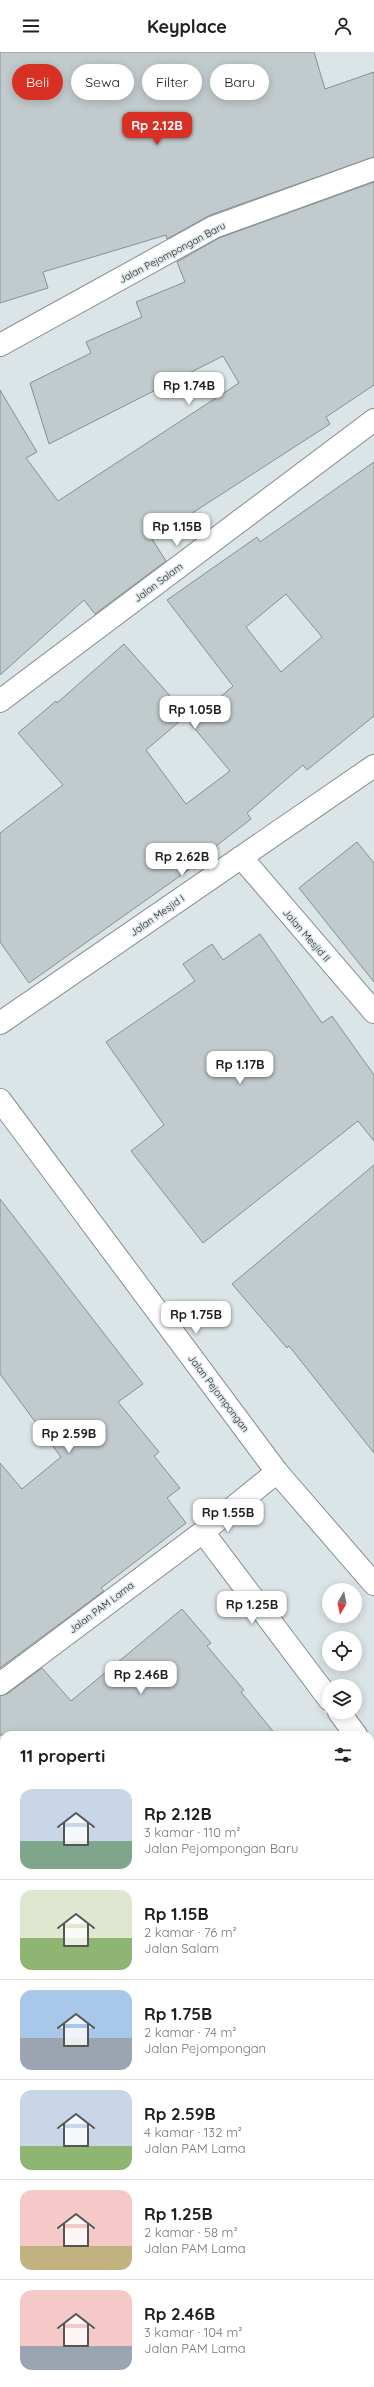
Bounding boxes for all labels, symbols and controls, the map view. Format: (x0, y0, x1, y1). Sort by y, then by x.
icon: menu (20, 15, 42, 37)
text: Keyplace (147, 15, 227, 38)
icon: person (332, 15, 354, 37)
chip: Beli (12, 64, 63, 100)
chip: Sewa (71, 64, 134, 100)
chip: Filter (142, 64, 202, 100)
chip: Baru (210, 64, 269, 100)
pin: Rp 2.12B (116, 112, 198, 146)
text: Rp 2.12B (131, 117, 183, 133)
street label: Jalan Pejompongan Baru (117, 219, 228, 286)
pin: Rp 1.74B (148, 372, 230, 406)
text: Rp 1.74B (163, 377, 215, 393)
pin: Rp 1.15B (136, 513, 218, 547)
text: Rp 1.15B (152, 518, 202, 534)
street label: Jalan Salam (131, 560, 185, 605)
pin: Rp 1.05B (154, 696, 236, 730)
text: Rp 1.05B (168, 701, 222, 717)
pin: Rp 2.62B (141, 843, 223, 877)
text: Rp 2.62B (155, 848, 209, 864)
street label: Jalan Mesjid I (128, 892, 187, 939)
street label: Jalan Mesjid II (280, 906, 333, 964)
pin: Rp 1.17B (199, 1051, 281, 1085)
text: Rp 1.17B (215, 1056, 265, 1072)
pin: Rp 1.75B (155, 1301, 237, 1335)
text: Rp 1.75B (170, 1306, 222, 1322)
street label: Jalan Pejompongan (185, 1352, 252, 1435)
pin: Rp 2.59B (28, 1420, 110, 1454)
text: Rp 2.59B (42, 1425, 96, 1441)
pin: Rp 1.55B (187, 1499, 269, 1533)
text: Rp 1.55B (202, 1504, 254, 1520)
street label: Jalan PAM Lama (66, 1579, 136, 1636)
north arrow (322, 1583, 362, 1623)
map controls (322, 1583, 362, 1719)
pin: Rp 1.25B (211, 1591, 293, 1625)
text: Rp 1.25B (226, 1596, 278, 1612)
button: locate (322, 1631, 362, 1671)
pin: Rp 2.46B (100, 1661, 182, 1695)
text: Rp 2.46B (114, 1666, 168, 1682)
button: layers (322, 1679, 362, 1719)
icon: filters (332, 1744, 354, 1766)
text: 11 properti (20, 1745, 105, 1766)
text: Rp 2.12B (144, 1803, 212, 1824)
icon: home (52, 1805, 100, 1853)
text: 3 kamar · 110 m² (144, 1824, 240, 1840)
text: Jalan Pejompongan Baru (144, 1840, 298, 1856)
text: Rp 1.15B (144, 1903, 209, 1924)
icon: home (52, 1906, 100, 1954)
text: 2 kamar · 76 m² (144, 1924, 237, 1940)
text: Jalan Salam (144, 1940, 219, 1956)
text: Rp 1.75B (144, 2003, 212, 2024)
icon: home (52, 2006, 100, 2054)
text: 2 kamar · 74 m² (144, 2024, 236, 2040)
text: Jalan Pejompongan (144, 2040, 266, 2056)
text: Rp 2.59B (144, 2103, 216, 2124)
icon: home (52, 2106, 100, 2154)
text: 4 kamar · 132 m² (144, 2124, 242, 2140)
text: Jalan PAM Lama (144, 2140, 246, 2156)
text: Rp 1.25B (144, 2203, 213, 2224)
icon: home (52, 2206, 100, 2254)
text: 2 kamar · 58 m² (144, 2224, 238, 2240)
text: Jalan PAM Lama (144, 2240, 246, 2256)
text: Rp 2.46B (144, 2303, 215, 2324)
icon: home (52, 2306, 100, 2354)
text: 3 kamar · 104 m² (144, 2324, 242, 2340)
text: Jalan PAM Lama (144, 2340, 246, 2356)

